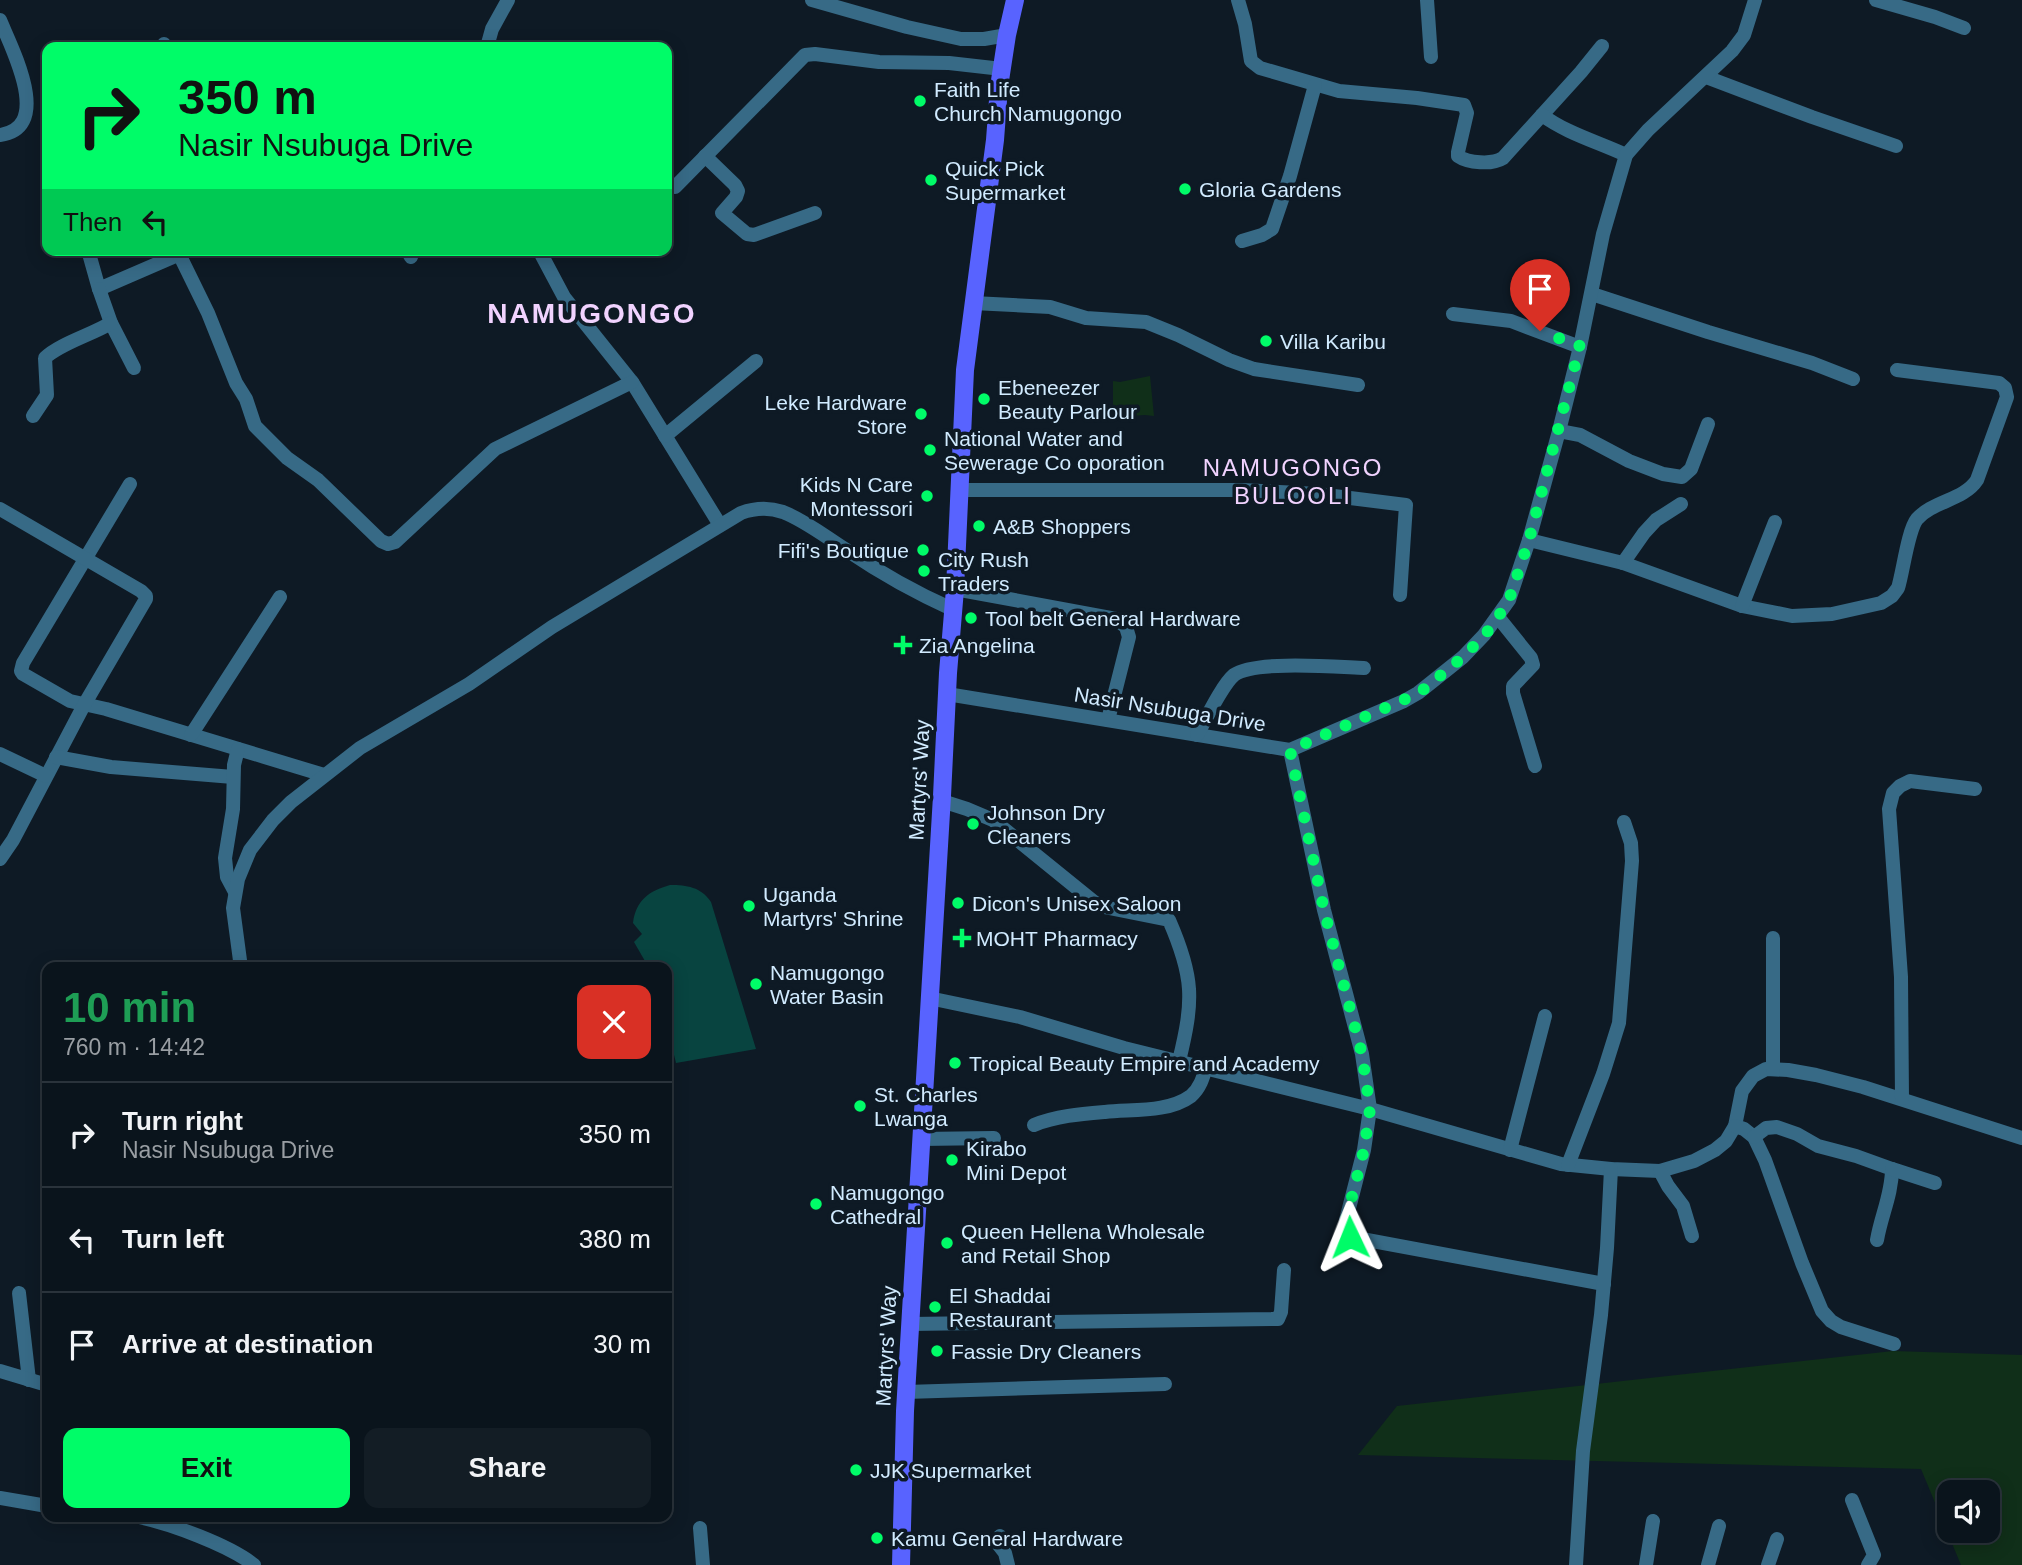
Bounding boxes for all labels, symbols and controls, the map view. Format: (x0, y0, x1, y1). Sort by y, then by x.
icon: right (63, 70, 154, 161)
text: 350 m (178, 70, 317, 124)
place label: Faith Life Church Namugongo (934, 78, 1122, 125)
marker: Faith Life Church Namugongo (912, 93, 928, 109)
text: Nasir Nsubuga Drive (178, 127, 473, 163)
place label: Quick Pick Supermarket (945, 157, 1065, 204)
marker: Quick Pick Supermarket (923, 172, 939, 188)
place label: Gloria Gardens (1199, 178, 1341, 201)
marker: Gloria Gardens (1177, 181, 1193, 197)
icon: left (136, 203, 174, 241)
text: Then (63, 207, 122, 237)
pin (1510, 259, 1570, 331)
icon: arrive (1521, 270, 1559, 308)
district label: NAMUGONGO (487, 298, 697, 329)
place label: Villa Karibu (1280, 330, 1386, 353)
marker: Villa Karibu (1258, 333, 1274, 349)
place label: Ebeneezer Beauty Parlour (998, 376, 1137, 423)
place label: Leke Hardware Store (765, 391, 907, 438)
marker: Ebeneezer Beauty Parlour (976, 391, 992, 407)
marker: Leke Hardware Store (913, 406, 929, 422)
place label: National Water and Sewerage Co oporation (944, 427, 1165, 474)
marker: National Water and Sewerage Co oporation (922, 442, 938, 458)
district label: NAMUGONGO BULOOLI (1203, 454, 1383, 509)
place label: Kids N Care Montessori (800, 473, 913, 520)
marker: Kids N Care Montessori (919, 488, 935, 504)
place label: A&B Shoppers (993, 515, 1131, 538)
marker: A&B Shoppers (971, 518, 987, 534)
place label: Fifi's Boutique (778, 539, 909, 562)
marker: Fifi's Boutique (915, 542, 931, 558)
place label: City Rush Traders (938, 548, 1029, 595)
marker: City Rush Traders (916, 563, 932, 579)
place label: Tool belt General Hardware (985, 607, 1241, 630)
marker: Tool belt General Hardware (963, 610, 979, 626)
place label: Zia Angelina (919, 634, 1035, 657)
marker: Zia Angelina (893, 635, 913, 655)
street label: Nasir Nsubuga Drive (1073, 682, 1267, 736)
street label: Martyrs' Way (904, 718, 934, 841)
place label: Johnson Dry Cleaners (987, 801, 1105, 848)
marker: Johnson Dry Cleaners (965, 816, 981, 832)
place label: Uganda Martyrs' Shrine (763, 883, 904, 930)
place label: Dicon's Unisex Saloon (972, 892, 1181, 915)
marker: Dicon's Unisex Saloon (950, 895, 966, 911)
marker: Uganda Martyrs' Shrine (741, 898, 757, 914)
place label: MOHT Pharmacy (976, 927, 1138, 950)
marker: MOHT Pharmacy (954, 930, 970, 946)
place label: Namugongo Water Basin (770, 961, 884, 1008)
marker: Namugongo Water Basin (748, 976, 764, 992)
text: 10 min (63, 984, 196, 1031)
button: close (577, 985, 651, 1059)
text: 760 m · 14:42 (63, 1034, 205, 1060)
place label: Tropical Beauty Empire and Academy (969, 1052, 1320, 1075)
marker: Tropical Beauty Empire and Academy (947, 1055, 963, 1071)
place label: St. Charles Lwanga (874, 1083, 978, 1130)
marker: St. Charles Lwanga (852, 1098, 868, 1114)
text: Turn right (122, 1106, 243, 1136)
icon: right (63, 1116, 101, 1154)
text: 350 m (579, 1119, 651, 1149)
text: Nasir Nsubuga Drive (122, 1137, 334, 1163)
place label: Kirabo Mini Depot (966, 1137, 1067, 1184)
marker: Kirabo Mini Depot (944, 1152, 960, 1168)
place label: Namugongo Cathedral (830, 1181, 944, 1228)
marker: Namugongo Cathedral (808, 1196, 824, 1212)
position arrow (1313, 1200, 1387, 1274)
place label: Queen Hellena Wholesale and Retail Shop (961, 1220, 1205, 1267)
icon: left (63, 1221, 101, 1259)
text: Turn left (122, 1224, 224, 1254)
text: 380 m (579, 1224, 651, 1254)
marker: Queen Hellena Wholesale and Retail Shop (939, 1235, 955, 1251)
street label: Martyrs' Way (871, 1284, 901, 1407)
place label: El Shaddai Restaurant (949, 1284, 1052, 1331)
marker: El Shaddai Restaurant (927, 1299, 943, 1315)
icon: arrive (63, 1326, 101, 1364)
text: Arrive at destination (122, 1329, 373, 1359)
text: 30 m (593, 1329, 651, 1359)
place label: Fassie Dry Cleaners (951, 1340, 1141, 1363)
marker: Fassie Dry Cleaners (929, 1343, 945, 1359)
button: Exit (63, 1428, 350, 1508)
button: Share (364, 1428, 651, 1508)
place label: JJK Supermarket (870, 1459, 1031, 1482)
marker: JJK Supermarket (848, 1462, 864, 1478)
map controls (1937, 1480, 2000, 1543)
button: sound (1937, 1480, 2000, 1543)
place label: Kamu General Hardware (891, 1527, 1123, 1550)
marker: Kamu General Hardware (869, 1530, 885, 1546)

